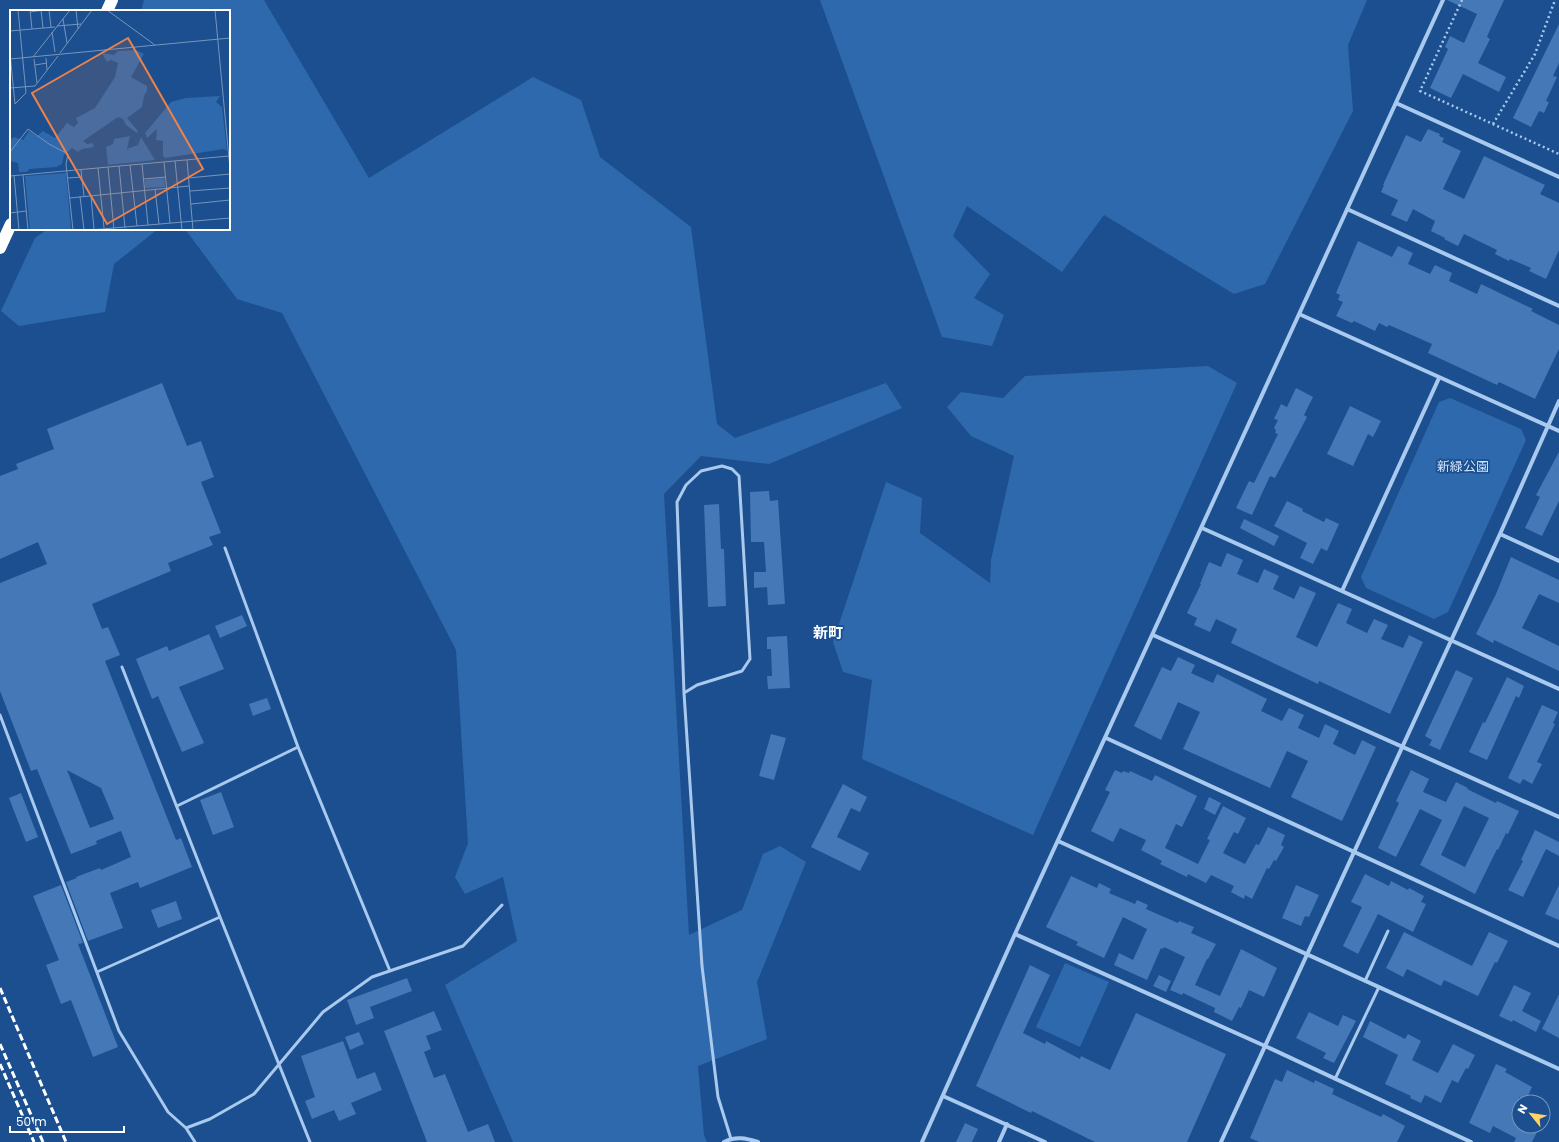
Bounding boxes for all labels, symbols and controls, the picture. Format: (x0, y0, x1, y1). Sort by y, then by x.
inset map (10, 10, 230, 230)
park label: 新緑公園 (1437, 457, 1489, 476)
district label: 新町 (813, 622, 843, 643)
north arrow (1511, 1094, 1551, 1134)
text: N (1513, 1101, 1531, 1117)
scale bar (10, 1108, 124, 1134)
text: 50 m (16, 1113, 47, 1130)

